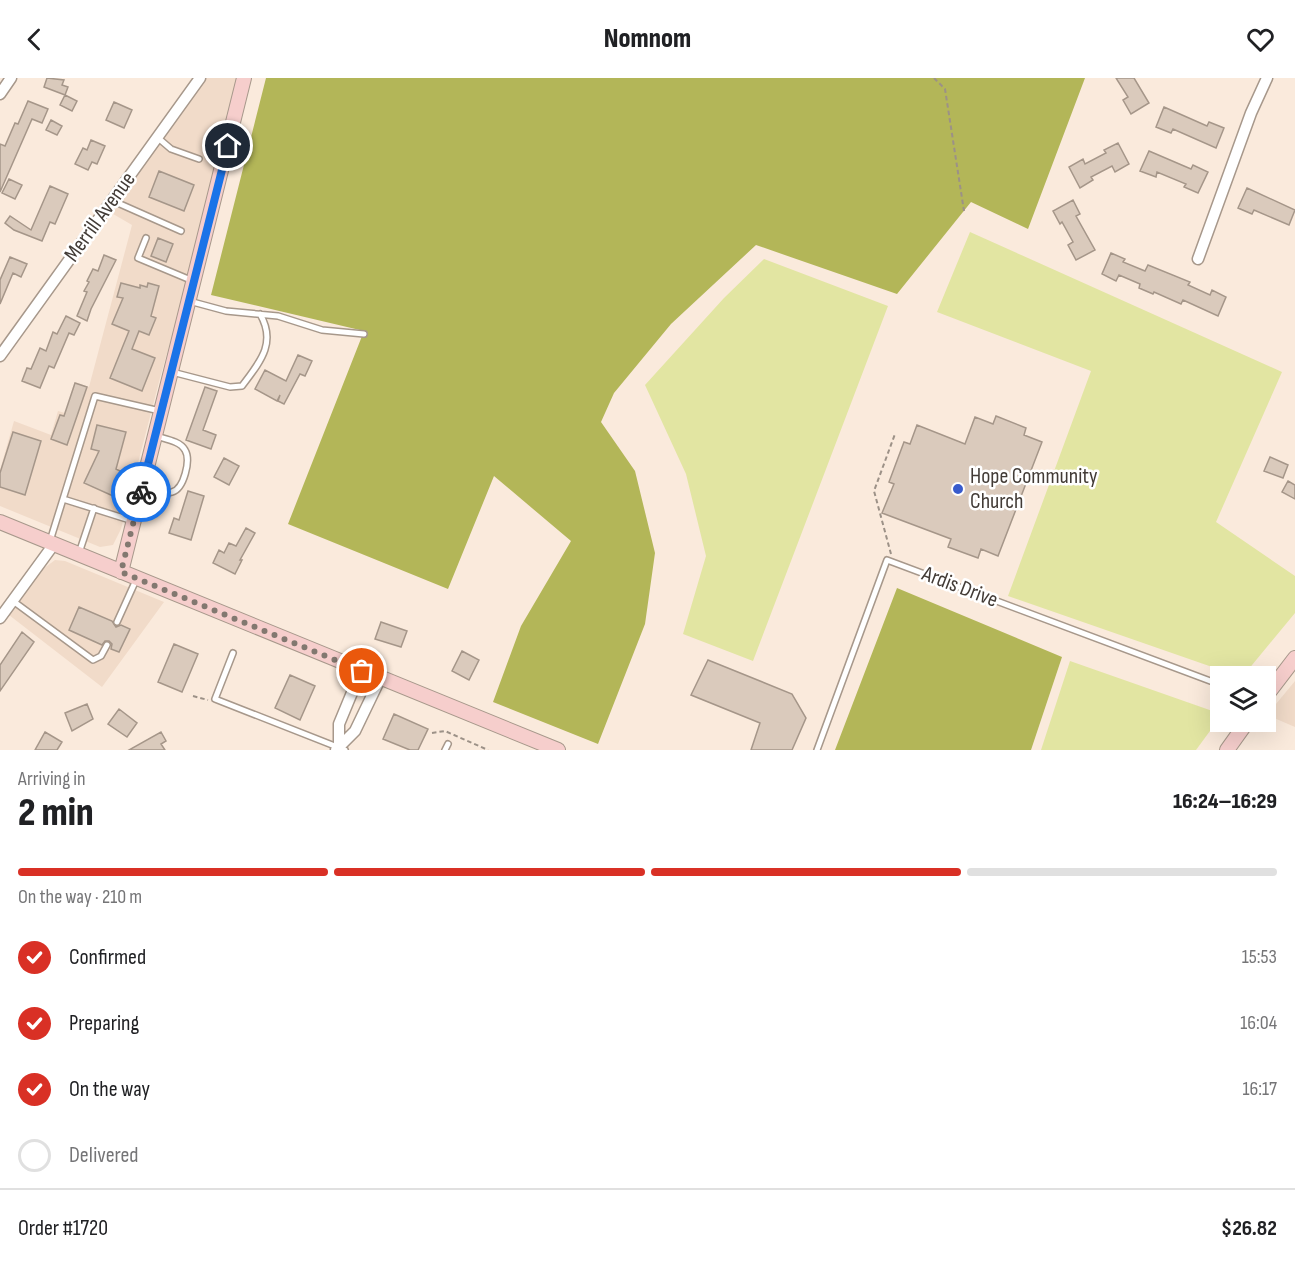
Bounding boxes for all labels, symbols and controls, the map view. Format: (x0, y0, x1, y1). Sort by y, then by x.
icon: back (18, 23, 51, 56)
text: Nomnom (604, 23, 691, 55)
icon: heart (1244, 23, 1277, 56)
pin (202, 120, 253, 171)
icon: home (211, 129, 244, 162)
street label: Merrill Avenue (58, 167, 142, 267)
courier (111, 462, 171, 522)
place label: Hope Community Church (970, 463, 1098, 515)
icon: bike (125, 476, 158, 509)
marker: Hope Community Church (951, 482, 965, 496)
street label: Ardis Drive (917, 560, 1002, 614)
pin (336, 645, 387, 696)
icon: bag (345, 654, 378, 687)
map controls (1210, 666, 1276, 732)
button: layers (1210, 666, 1276, 732)
text: Arriving in (18, 767, 86, 791)
text: 16:24–16:29 (1173, 788, 1277, 815)
text: 2 min (18, 790, 94, 837)
text: On the way · 210 m (18, 885, 142, 909)
icon: check (18, 941, 51, 974)
text: Confirmed (69, 944, 146, 971)
text: 15:53 (1242, 945, 1277, 969)
icon: check (18, 1007, 51, 1040)
text: Preparing (69, 1010, 139, 1037)
text: 16:04 (1240, 1011, 1277, 1035)
icon: check (18, 1073, 51, 1106)
text: On the way (69, 1076, 150, 1103)
text: 16:17 (1243, 1077, 1277, 1101)
text: Delivered (69, 1142, 138, 1169)
text: Order #1720 (18, 1215, 108, 1242)
text: $26.82 (1221, 1215, 1277, 1242)

